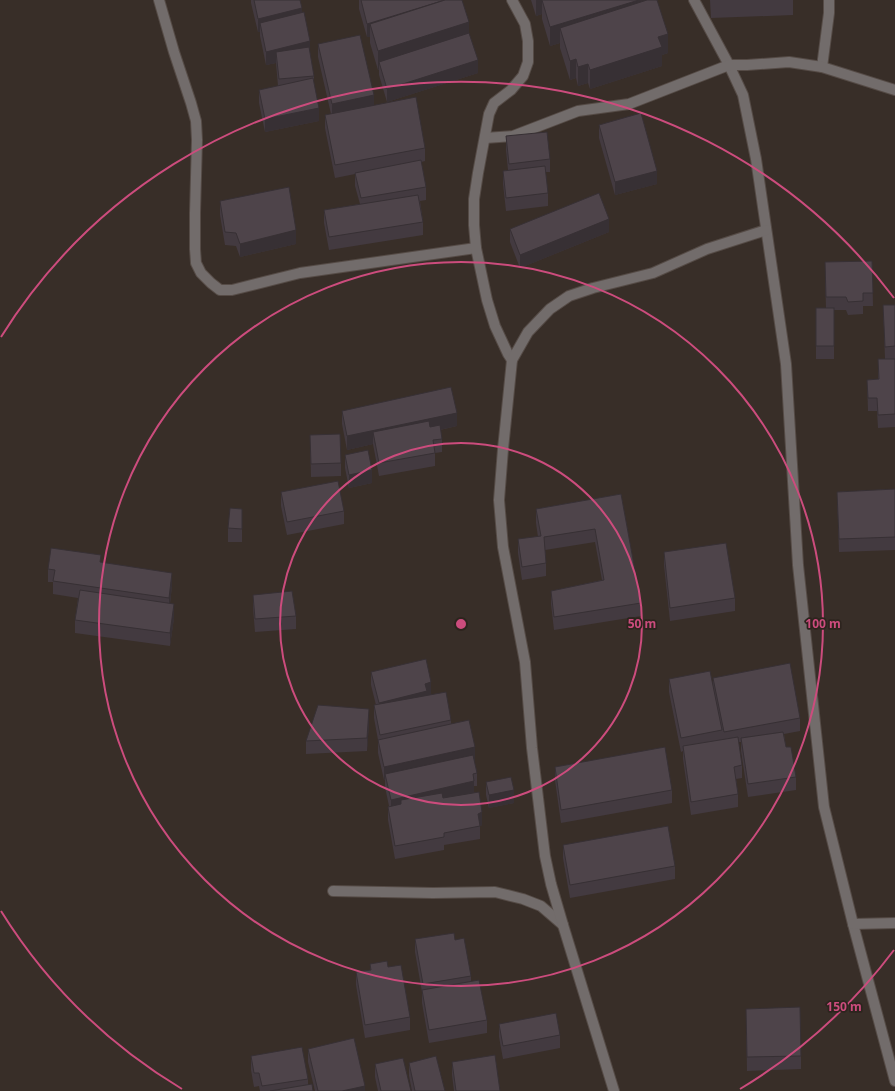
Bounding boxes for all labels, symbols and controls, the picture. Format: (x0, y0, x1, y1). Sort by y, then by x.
text: 50 m (628, 615, 656, 632)
text: 100 m (805, 615, 841, 632)
centre of rings (454, 617, 468, 631)
text: 150 m (826, 998, 862, 1015)

